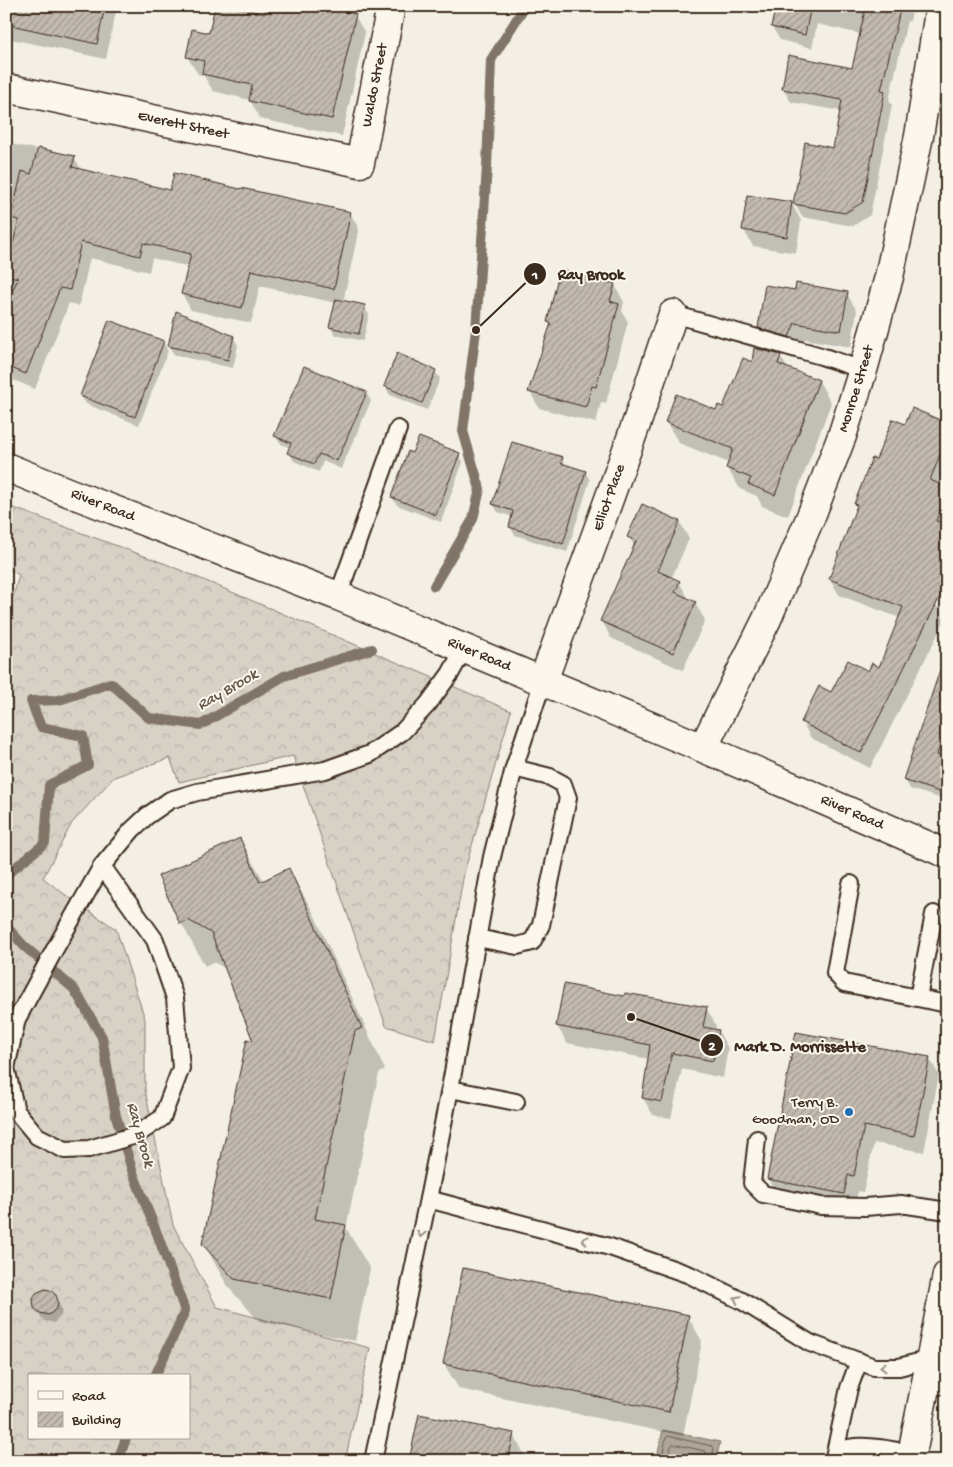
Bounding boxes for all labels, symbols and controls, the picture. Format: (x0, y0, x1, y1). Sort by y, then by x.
street label: Waldo Street (358, 40, 393, 129)
street label: Everett Street (136, 107, 232, 144)
callout: Ray Brook (523, 258, 634, 289)
text: 1 (531, 267, 538, 285)
text: Ray Brook (557, 267, 626, 286)
street label: Monroe Street (835, 342, 879, 435)
street label: Elliot Place (589, 462, 630, 533)
street label: River Road (68, 485, 138, 526)
street label: River Road (445, 634, 515, 676)
water label: Ray Brook (194, 665, 263, 716)
street label: River Road (818, 791, 887, 835)
callout: Mark D. Morrissette (700, 1029, 876, 1060)
text: 2 (708, 1038, 716, 1056)
text: Mark D. Morrissette (734, 1039, 866, 1058)
place label: Terry B. Goodman, OD (752, 1094, 839, 1129)
water label: Ray Brook (121, 1100, 158, 1171)
marker: Terry B. Goodman, OD (843, 1106, 855, 1118)
one-way arrow (416, 1229, 427, 1238)
one-way arrow (582, 1236, 590, 1246)
one-way arrow (733, 1295, 742, 1305)
one-way arrow (878, 1362, 886, 1372)
legend (28, 1374, 190, 1440)
text: Road (72, 1388, 106, 1406)
text: Building (71, 1412, 121, 1430)

